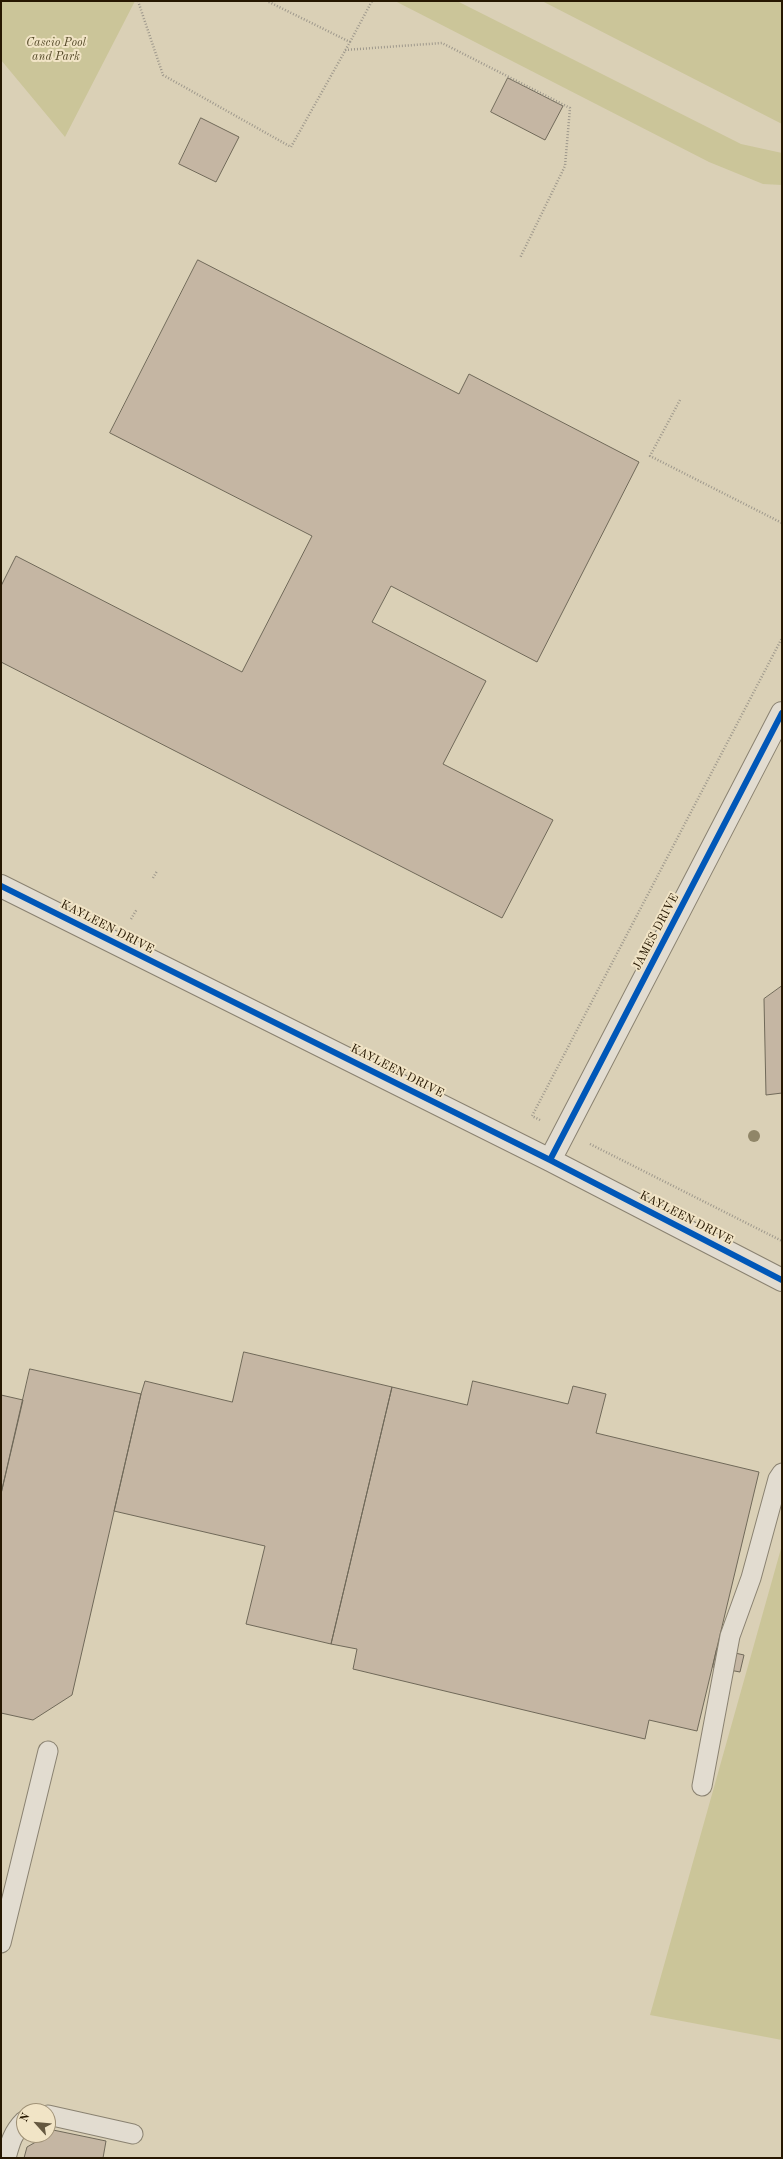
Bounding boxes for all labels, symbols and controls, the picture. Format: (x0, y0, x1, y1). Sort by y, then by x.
park label: Cascio Pool and Park (26, 36, 86, 64)
street label: JAMES DRIVE (630, 891, 682, 973)
street label: KAYLEEN DRIVE (58, 897, 156, 957)
street label: KAYLEEN DRIVE (348, 1041, 446, 1101)
street label: KAYLEEN DRIVE (637, 1188, 735, 1248)
north arrow (16, 2103, 56, 2143)
text: N (19, 2112, 33, 2124)

